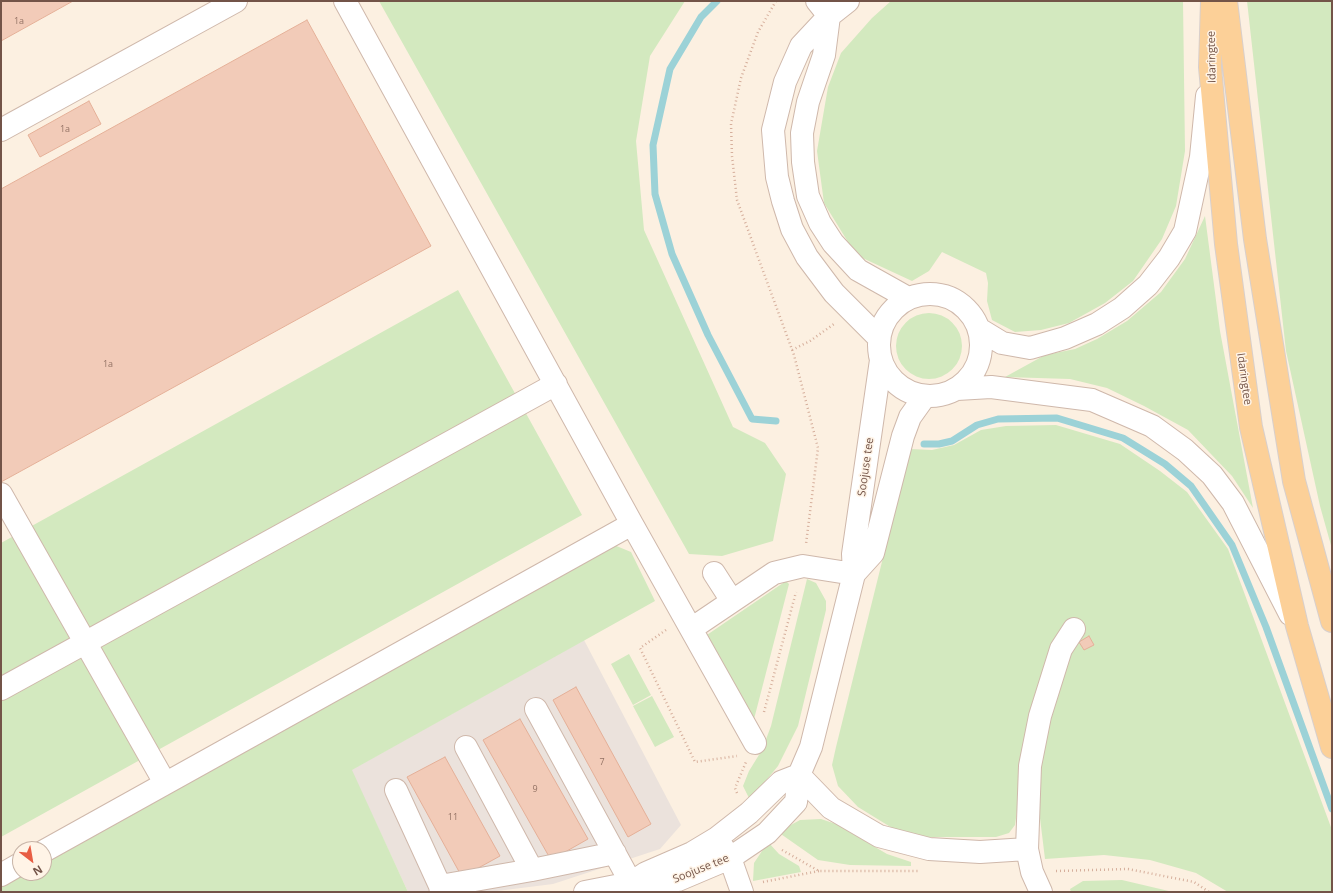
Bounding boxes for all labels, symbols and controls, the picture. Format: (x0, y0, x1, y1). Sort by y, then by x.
house number: 1a (14, 16, 24, 26)
street label: Idaringtee (1205, 31, 1219, 83)
house number: 1a (60, 124, 70, 134)
street label: Idaringtee (1234, 352, 1254, 406)
house number: 1a (103, 359, 113, 369)
street label: Soojuse tee (855, 437, 877, 497)
house number: 7 (599, 757, 605, 767)
house number: 9 (532, 784, 538, 794)
house number: 11 (448, 812, 458, 822)
north arrow (12, 841, 52, 881)
street label: Soojuse tee (671, 852, 731, 886)
text: N (30, 862, 46, 880)

